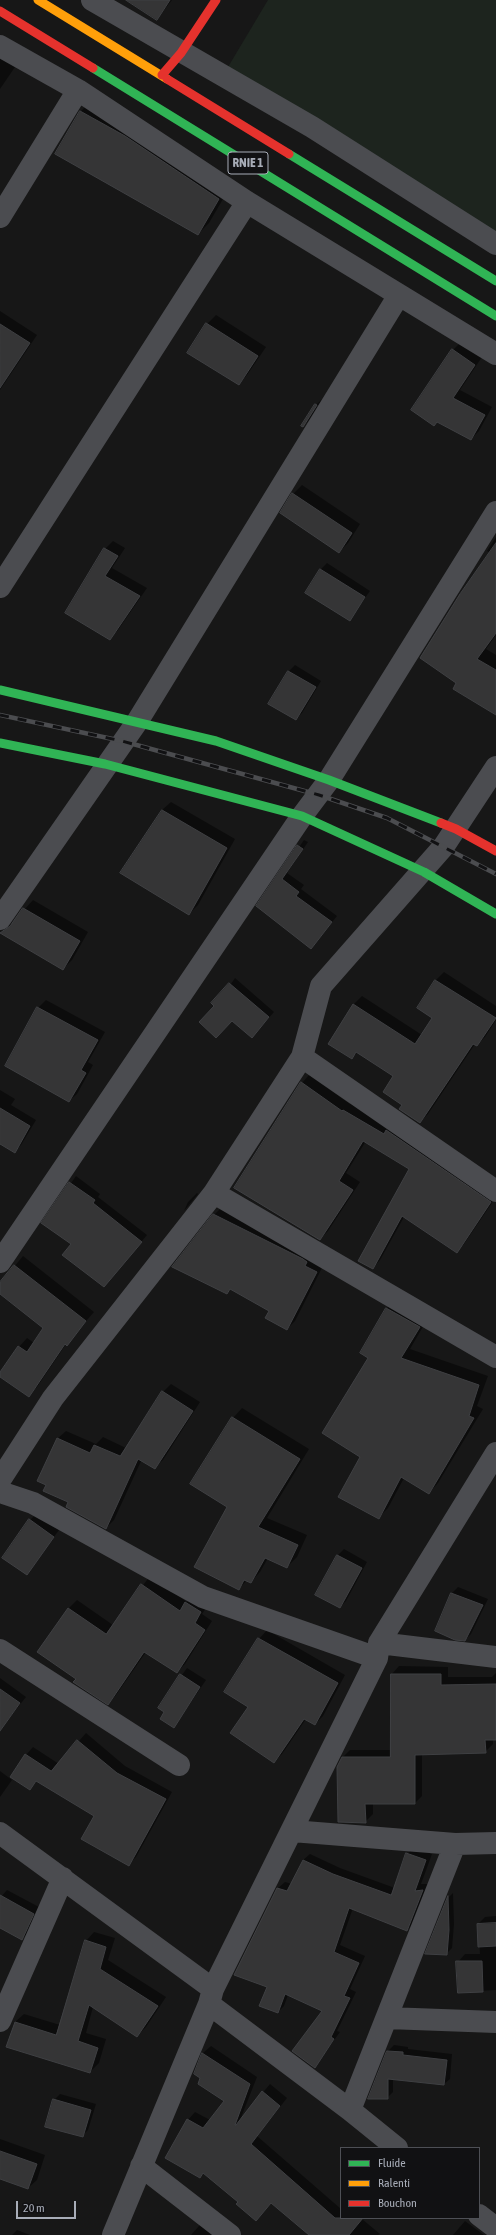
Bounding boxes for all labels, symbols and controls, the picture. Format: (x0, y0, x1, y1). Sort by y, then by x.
road number: RNIE 1 (228, 152, 268, 174)
legend (340, 2147, 480, 2219)
text: Fluide (378, 2156, 406, 2170)
text: Ralenti (378, 2176, 410, 2190)
scale bar (18, 2193, 78, 2219)
text: Bouchon (378, 2196, 417, 2210)
text: 20 m (23, 2201, 45, 2215)

